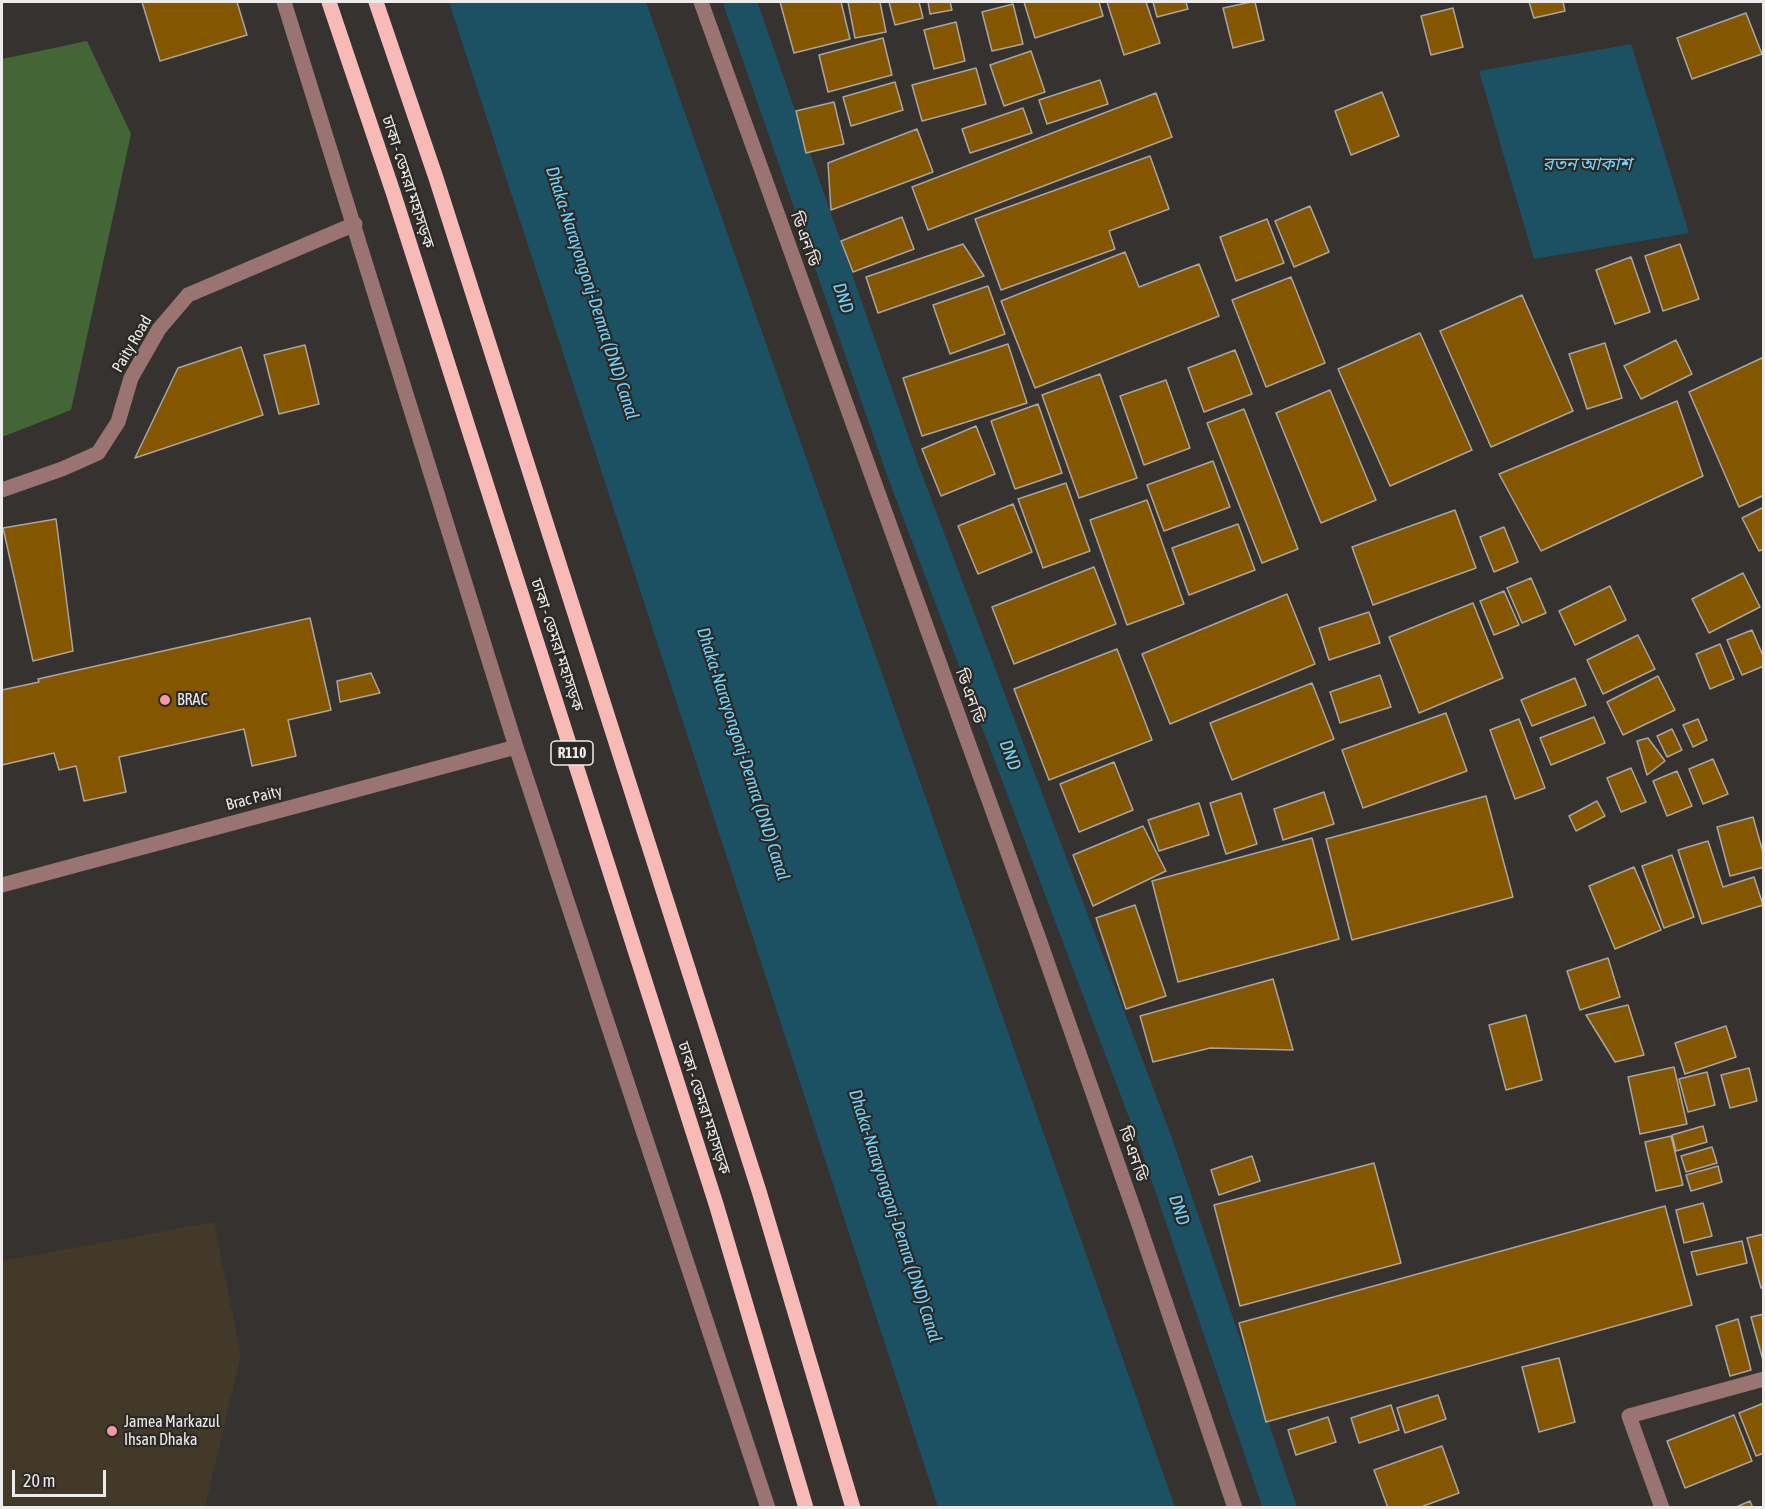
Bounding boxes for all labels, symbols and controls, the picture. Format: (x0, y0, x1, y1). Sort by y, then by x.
street label: ঢাকা - ডেমরা মহাসড়ক (377, 113, 439, 251)
water label: রতন আকাশ (1542, 153, 1632, 175)
water label: Dhaka-Narayongonj-Demra (DND) Canal (541, 164, 643, 422)
street label: ডি এন ডি (786, 209, 824, 269)
water label: DND (828, 280, 858, 316)
street label: Paity Road (108, 312, 156, 376)
street label: ঢাকা - ডেমরা মহাসড়ক (526, 576, 588, 714)
water label: Dhaka-Narayongonj-Demra (DND) Canal (692, 625, 794, 883)
street label: ডি এন ডি (951, 666, 989, 726)
place label: BRAC (177, 690, 208, 710)
marker: BRAC (158, 693, 172, 707)
water label: DND (994, 737, 1026, 773)
road number: R110 (551, 741, 593, 765)
street label: Brac Paity (224, 781, 284, 815)
street label: ঢাকা - ডেমরা মহাসড়ক (673, 1039, 735, 1177)
water label: Dhaka-Narayongonj-Demra (DND) Canal (844, 1087, 946, 1345)
street label: ডি এন ডি (1115, 1124, 1151, 1184)
water label: DND (1164, 1192, 1194, 1228)
place label: Jamea Markazul Ihsan Dhaka (124, 1412, 220, 1450)
marker: Jamea Markazul Ihsan Dhaka (105, 1424, 119, 1438)
scale bar (15, 1458, 110, 1496)
text: 20 m (23, 1470, 55, 1491)

